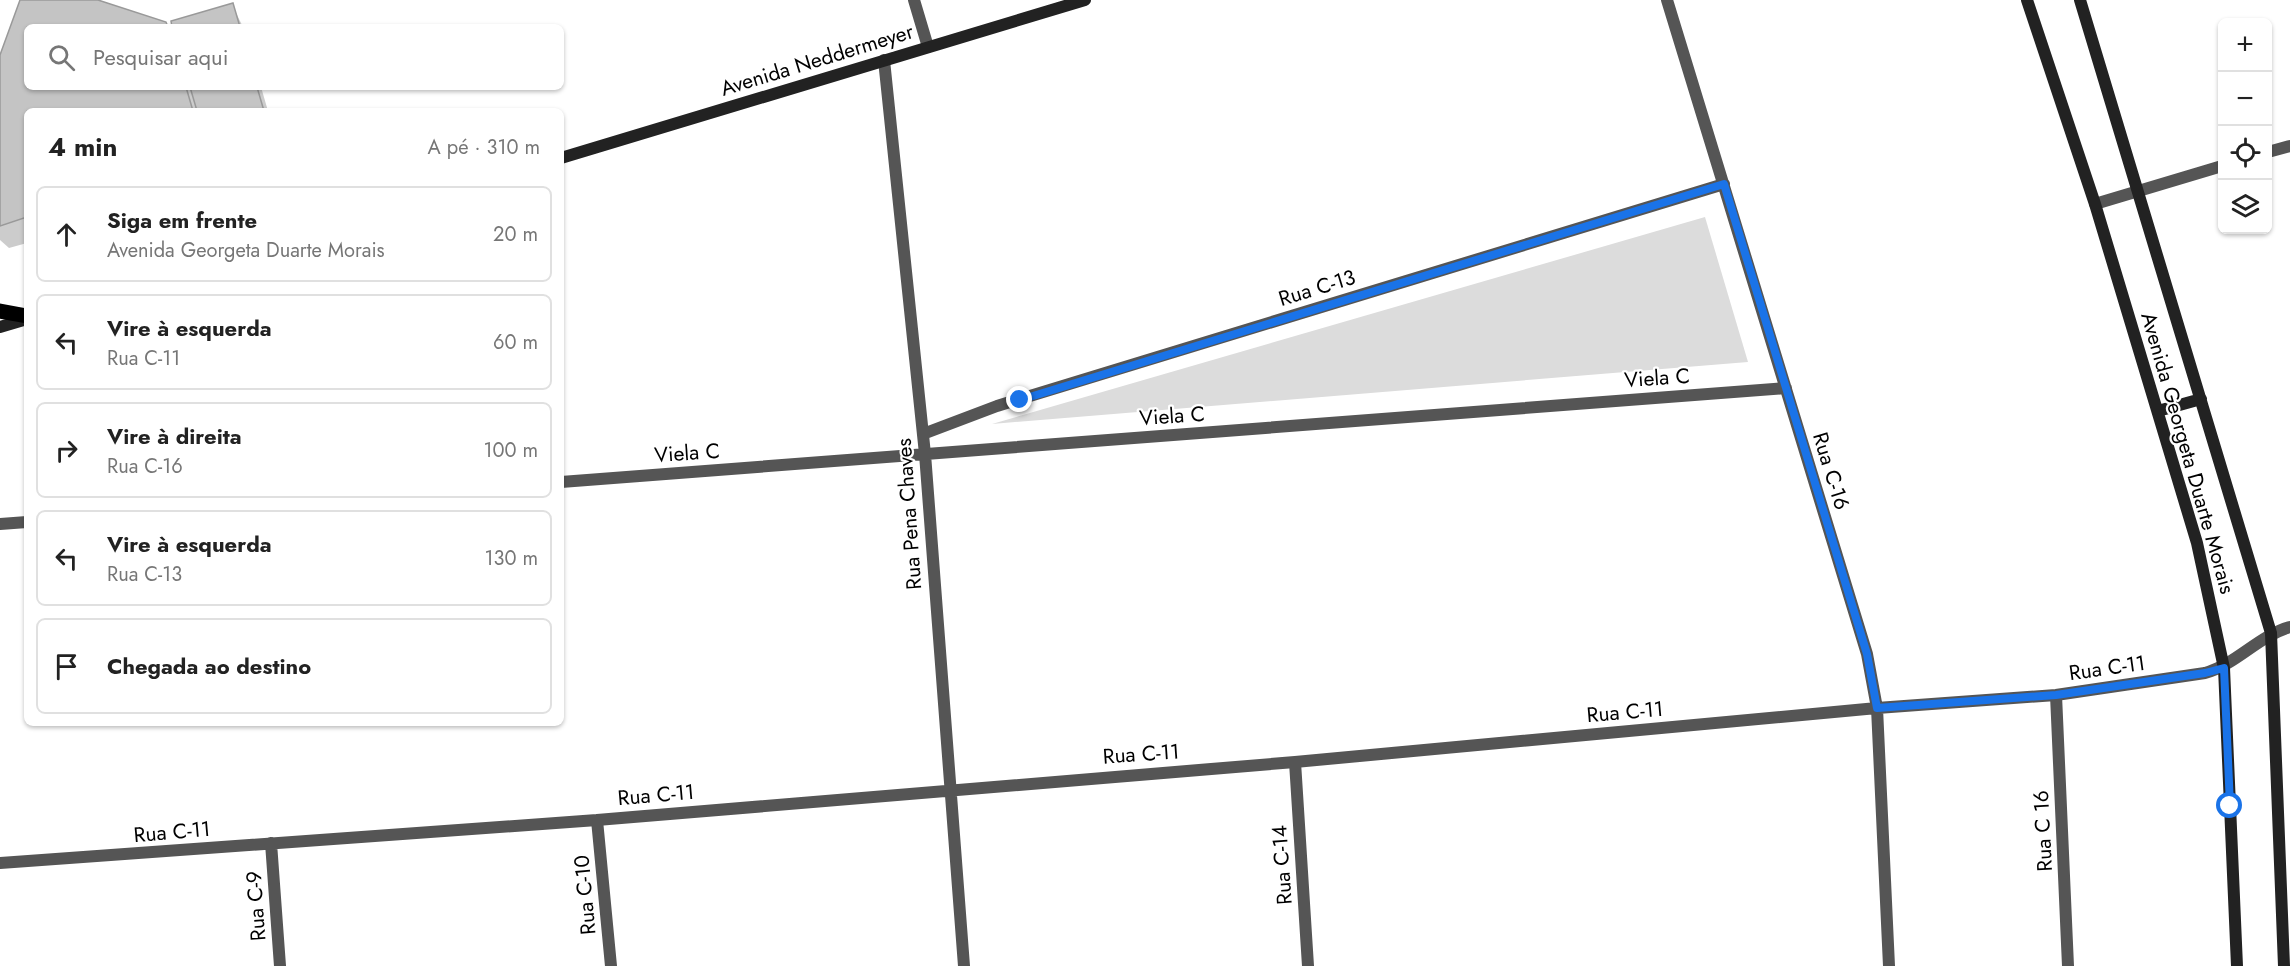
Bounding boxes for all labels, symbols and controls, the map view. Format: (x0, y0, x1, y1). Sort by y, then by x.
street label: Avenida Neddermeyer (717, 16, 918, 104)
map controls (2218, 18, 2272, 234)
button: + (2218, 18, 2272, 72)
search box (24, 24, 564, 90)
icon: search (45, 41, 78, 74)
text: Pesquisar aqui (93, 41, 228, 73)
button: − (2218, 72, 2272, 126)
button: locate (2218, 126, 2272, 180)
text: 4 min (48, 128, 117, 166)
text: A pé · 310 m (428, 133, 540, 162)
button: layers (2218, 180, 2272, 234)
text: Siga em frente (107, 204, 257, 236)
icon: ahead (50, 218, 83, 251)
text: 20 m (493, 220, 538, 249)
text: Avenida Georgeta Duarte Morais (107, 236, 385, 265)
street label: Rua C-13 (1275, 262, 1359, 314)
street label: Avenida Georgeta Duarte Morais (2133, 309, 2243, 597)
text: Vire à esquerda (107, 312, 272, 344)
icon: left (50, 326, 83, 359)
text: 60 m (493, 328, 538, 357)
text: Rua C-11 (107, 344, 180, 373)
street label: Viela C (1623, 361, 1691, 395)
route end (1006, 386, 1032, 412)
street label: Viela C (1138, 399, 1206, 433)
text: Vire à direita (107, 420, 242, 452)
street label: Rua C-16 (1805, 429, 1857, 513)
icon: right (50, 434, 83, 467)
text: 100 m (483, 436, 538, 465)
street label: Viela C (653, 436, 721, 470)
street label: Rua Pena Chaves (889, 437, 929, 591)
text: Rua C-16 (107, 452, 183, 481)
text: Vire à esquerda (107, 528, 272, 560)
icon: left (50, 542, 83, 575)
text: 130 m (484, 544, 538, 573)
text: Rua C-13 (107, 560, 182, 589)
street label: Rua C-11 (2067, 648, 2147, 688)
icon: arrive (50, 650, 83, 683)
text: Chegada ao destino (107, 650, 311, 682)
street label: Rua C-11 (1585, 694, 1665, 730)
street label: Rua C-11 (1102, 736, 1180, 772)
street label: Rua C-11 (616, 777, 696, 813)
street label: Rua C 16 (2026, 790, 2060, 872)
route start (2216, 792, 2242, 818)
street label: Rua C-11 (132, 814, 212, 850)
street label: Rua C-14 (1264, 824, 1300, 906)
street label: Rua C-10 (567, 854, 603, 936)
street label: Rua C-9 (239, 870, 273, 942)

